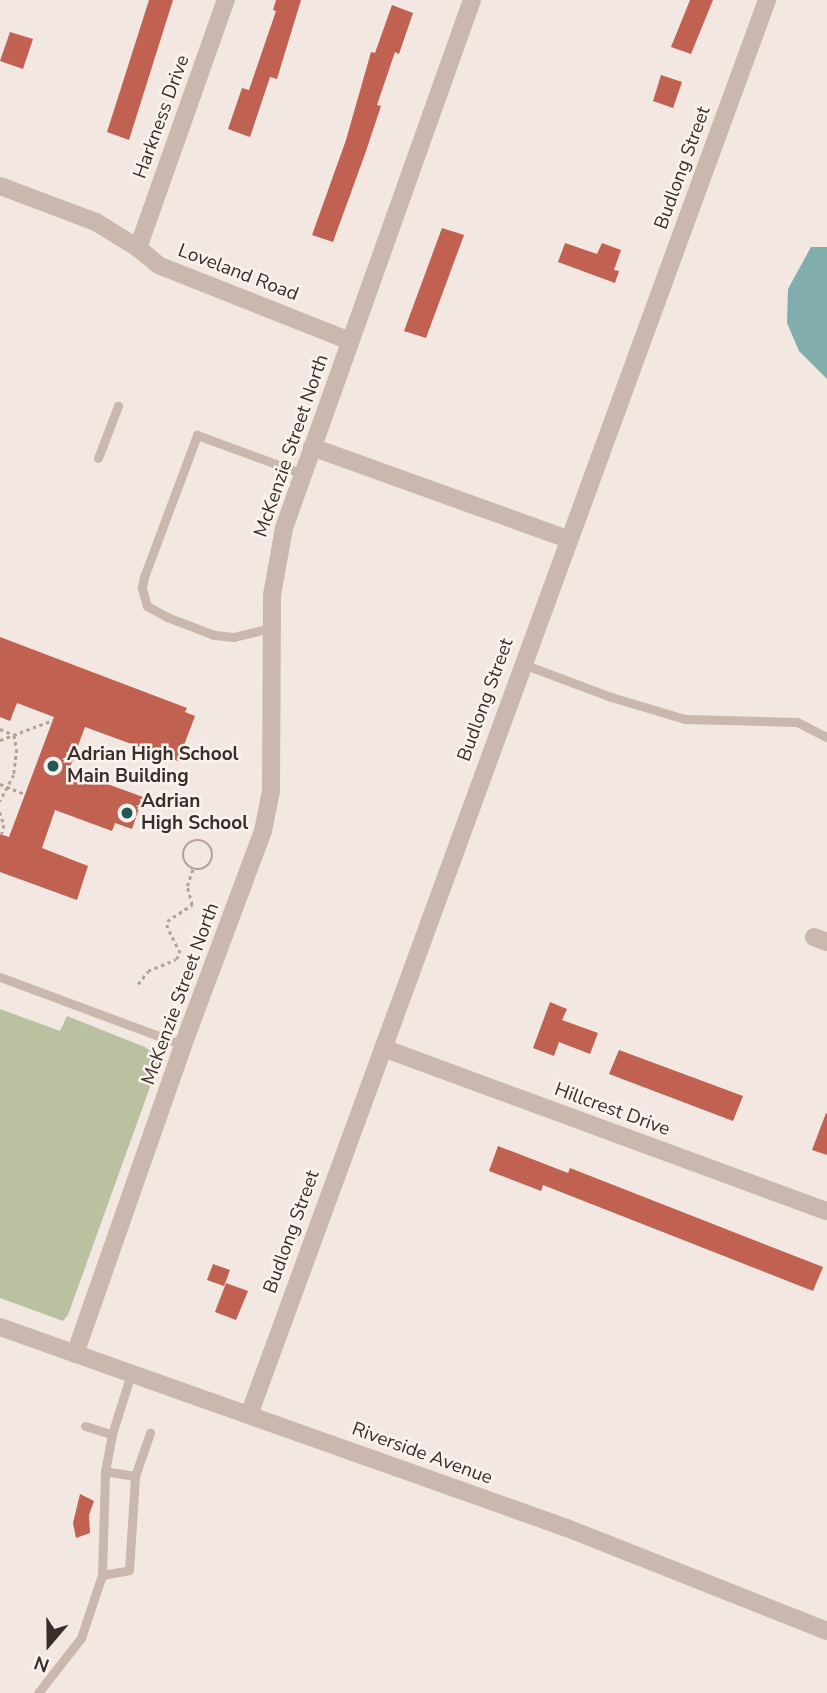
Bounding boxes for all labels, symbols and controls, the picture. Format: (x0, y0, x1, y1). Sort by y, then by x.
street label: Harkness Drive (129, 52, 195, 182)
street label: Budlong Street (650, 103, 716, 233)
street label: Loveland Road (175, 240, 301, 306)
street label: McKenzie Street North (250, 352, 334, 540)
street label: Budlong Street (453, 635, 519, 765)
place label: Adrian High School Main Building (67, 744, 239, 788)
marker: Adrian High School Main Building (45, 758, 61, 774)
place label: Adrian High School (141, 791, 248, 835)
marker: Adrian High School (119, 805, 135, 821)
street label: McKenzie Street North (137, 900, 225, 1088)
street label: Hillcrest Drive (551, 1079, 673, 1141)
street label: Budlong Street (259, 1167, 325, 1297)
street label: Riverside Avenue (349, 1418, 495, 1490)
north arrow (14, 1609, 84, 1679)
text: N (31, 1649, 53, 1678)

